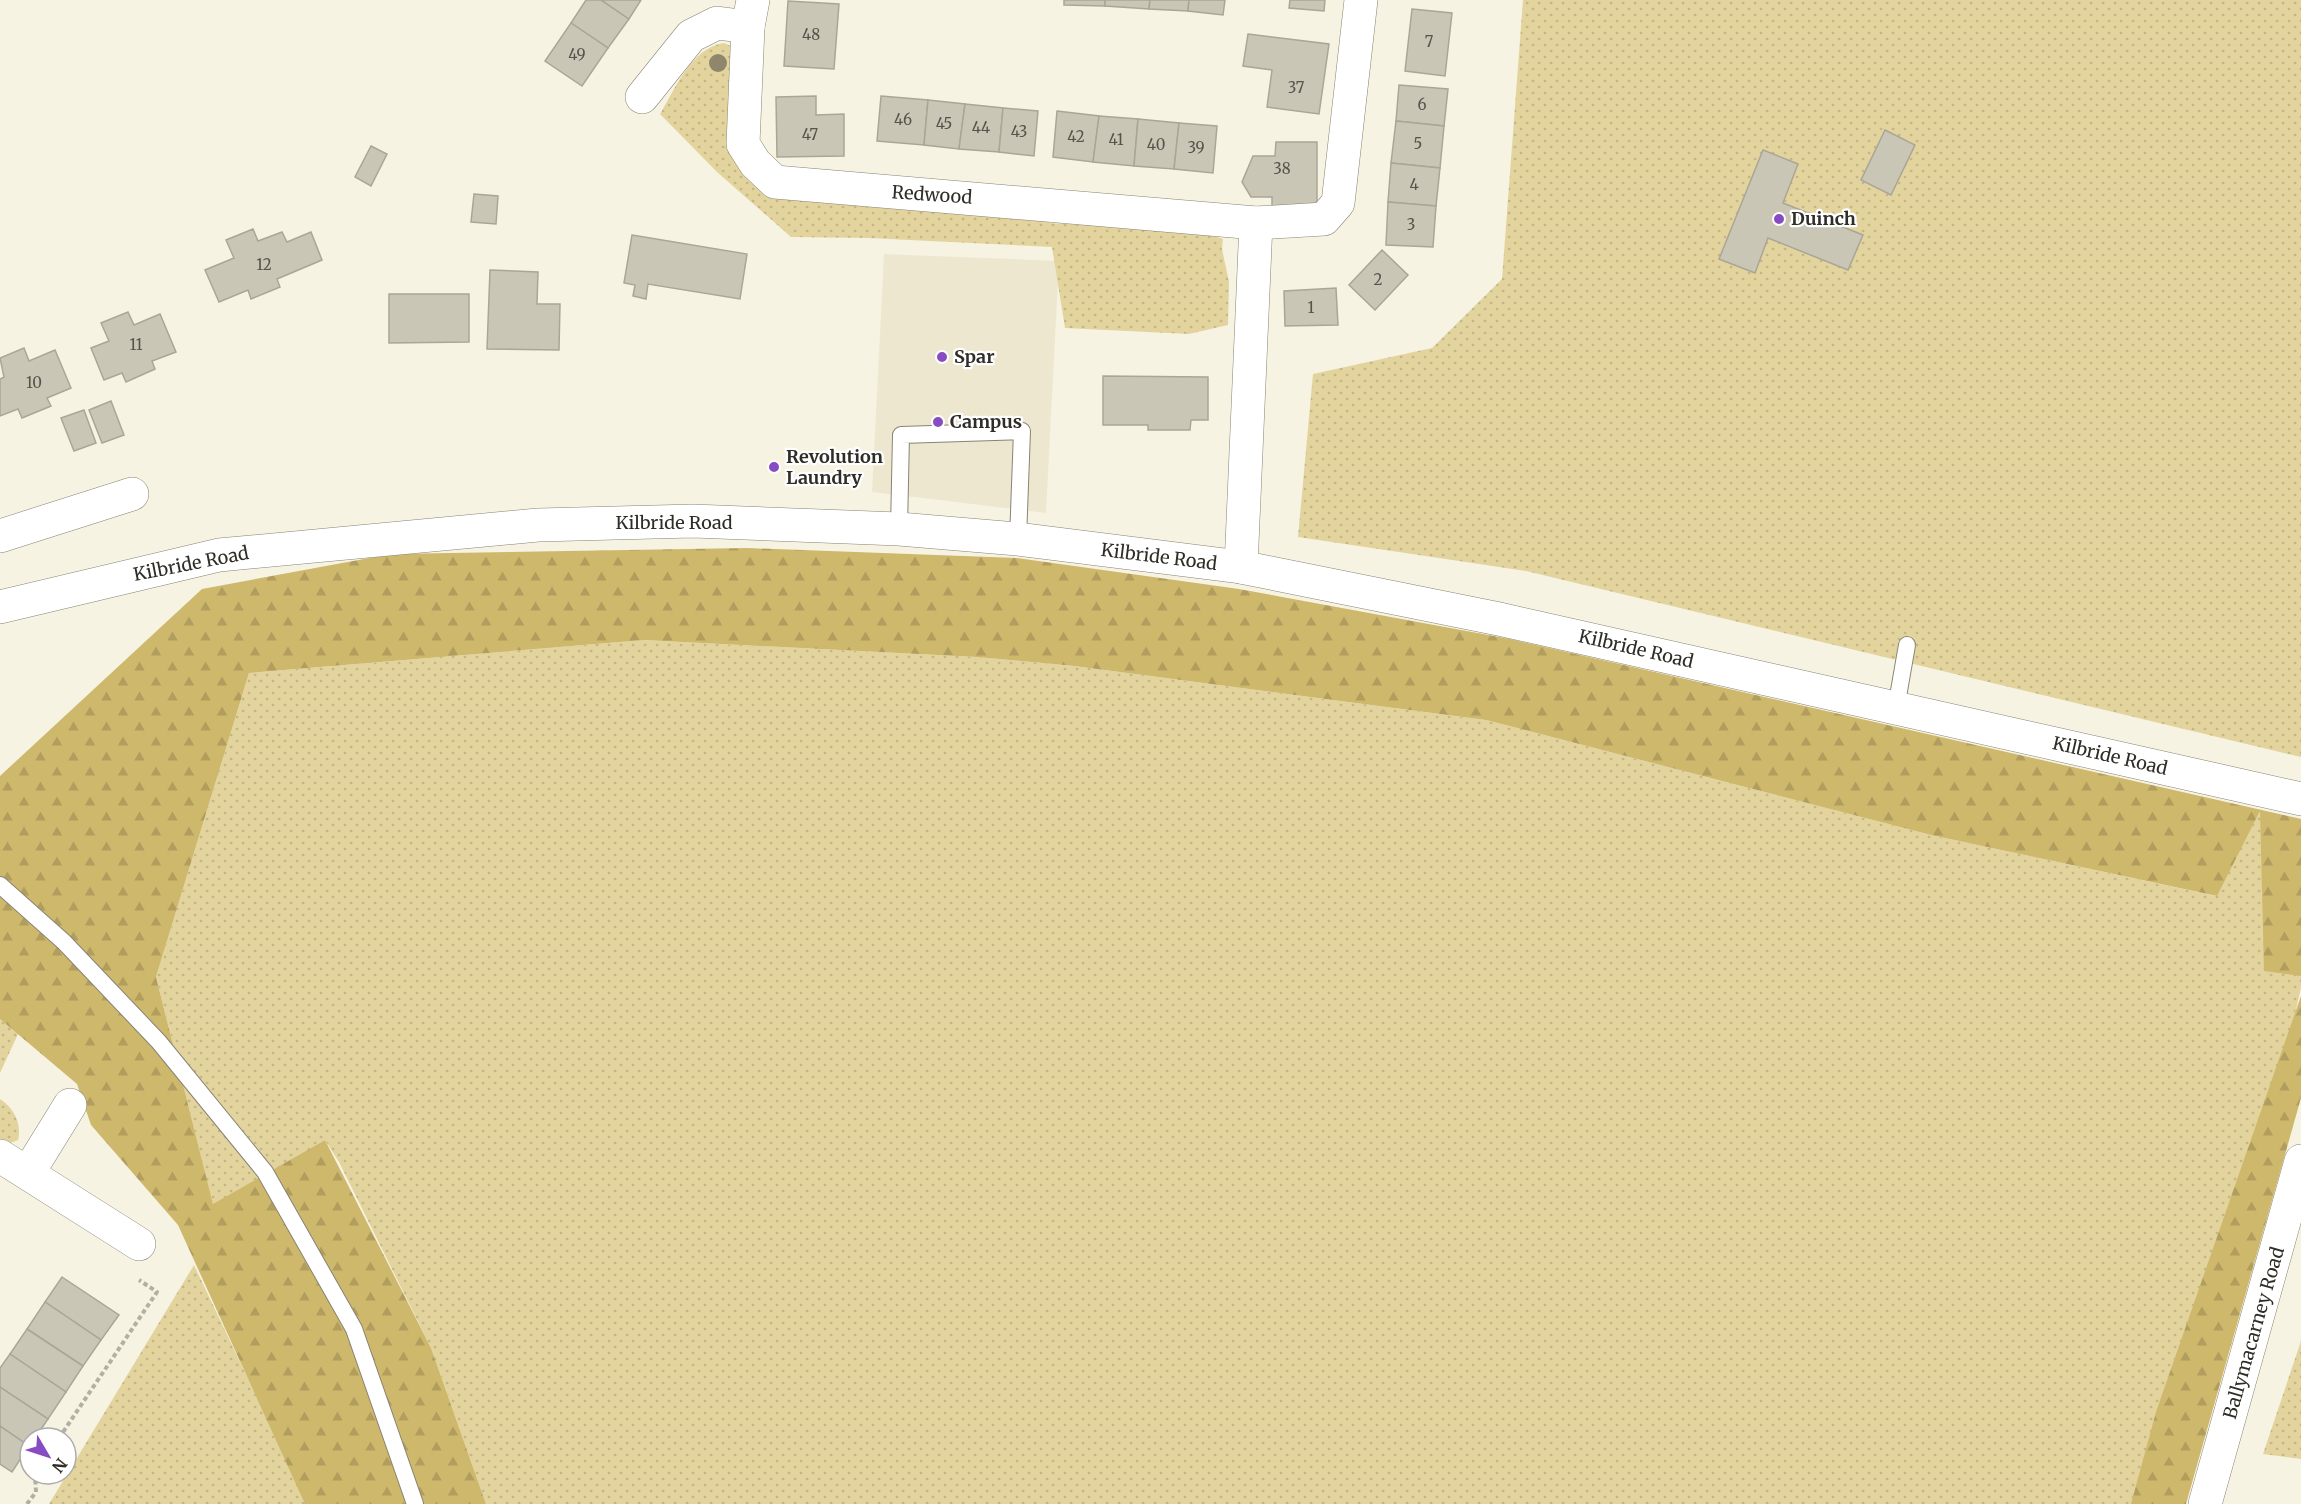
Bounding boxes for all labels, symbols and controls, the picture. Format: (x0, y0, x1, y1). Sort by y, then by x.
house number: 48 (802, 25, 820, 44)
house number: 7 (1425, 32, 1434, 51)
house number: 49 (568, 45, 586, 64)
house number: 37 (1288, 78, 1305, 97)
house number: 6 (1417, 95, 1427, 114)
house number: 46 (894, 110, 912, 129)
house number: 45 (936, 114, 952, 133)
house number: 44 (972, 118, 990, 137)
house number: 43 (1011, 122, 1027, 141)
house number: 47 (802, 125, 819, 144)
house number: 42 (1067, 127, 1085, 146)
house number: 41 (1109, 130, 1124, 149)
house number: 5 (1414, 134, 1422, 153)
house number: 40 (1147, 135, 1165, 154)
house number: 39 (1187, 138, 1205, 157)
house number: 38 (1273, 159, 1291, 178)
house number: 4 (1409, 175, 1419, 194)
street label: Redwood (891, 180, 973, 209)
place label: Duinch (1791, 207, 1856, 230)
marker: Duinch (1772, 212, 1786, 226)
house number: 3 (1407, 215, 1415, 234)
house number: 12 (256, 255, 272, 274)
house number: 2 (1374, 270, 1383, 289)
house number: 1 (1308, 298, 1315, 317)
house number: 11 (129, 335, 143, 354)
place label: Spar (954, 345, 995, 368)
marker: Spar (935, 350, 949, 364)
house number: 10 (26, 373, 42, 392)
place label: Campus (950, 410, 1022, 433)
marker: Campus (931, 415, 945, 429)
place label: Revolution Laundry (786, 445, 883, 489)
marker: Revolution Laundry (767, 460, 781, 474)
street label: Kilbride Road (615, 511, 733, 534)
street label: Kilbride Road (1100, 538, 1219, 575)
street label: Kilbride Road (131, 541, 251, 586)
street label: Kilbride Road (1576, 624, 1696, 673)
street label: Kilbride Road (2050, 731, 2170, 780)
street label: Ballymacarney Road (2218, 1244, 2289, 1422)
north arrow (18, 1426, 78, 1486)
text: N (48, 1454, 71, 1477)

